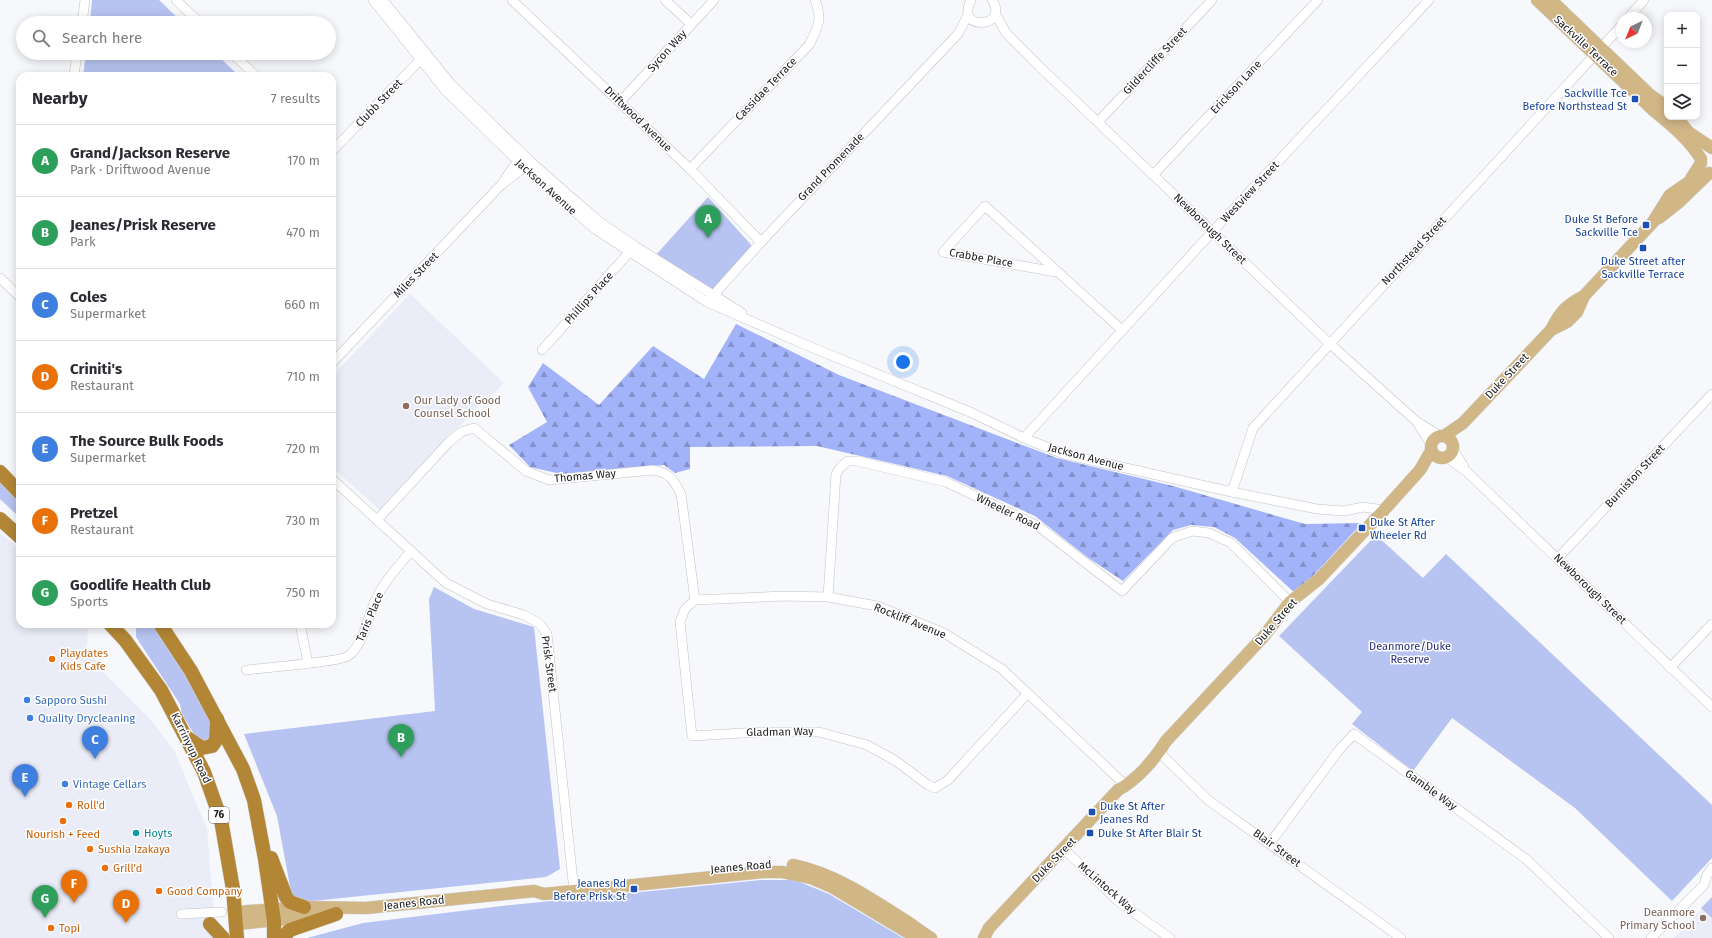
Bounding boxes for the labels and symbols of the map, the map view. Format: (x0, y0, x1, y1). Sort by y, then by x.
north arrow (1616, 12, 1652, 48)
street label: Sackville Terrace (1551, 13, 1621, 79)
street label: Gildercliffe Street (1120, 25, 1190, 97)
street label: Sycon Way (645, 27, 690, 75)
street label: Cassidae Terrace (733, 55, 799, 123)
street label: Erickson Lane (1208, 57, 1264, 117)
street label: Clubb Street (353, 76, 405, 130)
street label: Driftwood Avenue (602, 83, 674, 155)
place label: Sackville Tce Before Northstead St (1523, 87, 1627, 113)
marker: Sackville Tce Before Northstead St (1630, 94, 1640, 104)
street label: Grand Promenade (795, 130, 867, 204)
street label: Jackson Avenue (513, 156, 579, 218)
street label: Westview Street (1218, 159, 1282, 225)
street label: Newborough Street (1171, 191, 1249, 267)
pin: A (695, 205, 721, 238)
place label: Duke St Before Sackville Tce (1565, 213, 1638, 239)
street label: Northstead Street (1379, 214, 1449, 288)
marker: Duke St Before Sackville Tce (1641, 220, 1651, 230)
marker: Duke Street after Sackville Terrace (1638, 243, 1648, 253)
street label: Crabbe Place (948, 246, 1014, 270)
street label: Miles Street (391, 249, 441, 301)
place label: Duke Street after Sackville Terrace (1601, 255, 1686, 281)
street label: Phillips Place (562, 269, 616, 327)
street label: Duke Street (1483, 350, 1531, 402)
your location (893, 352, 913, 372)
place label: Our Lady of Good Counsel School (414, 394, 501, 420)
marker: Our Lady of Good Counsel School (401, 401, 411, 411)
street label: Jackson Avenue (1047, 441, 1125, 473)
street label: Burniston Street (1602, 442, 1668, 510)
street label: Thomas Way (554, 467, 617, 485)
street label: Wheeler Road (974, 491, 1042, 533)
place label: Duke St After Wheeler Rd (1370, 516, 1436, 542)
marker: Duke St After Wheeler Rd (1357, 523, 1367, 533)
street label: Newborough Street (1551, 551, 1629, 627)
street label: Taris Place (354, 590, 386, 644)
street label: Duke Street (1252, 596, 1300, 648)
street label: Rockliff Avenue (872, 601, 948, 641)
street label: Prisk Street (539, 635, 559, 693)
park label: Deanmore/Duke Reserve (1369, 640, 1451, 666)
place label: Playdates Kids Cafe (60, 647, 108, 673)
marker: Playdates Kids Cafe (47, 654, 57, 664)
place label: Sapporo Sushi (35, 694, 107, 707)
marker: Sapporo Sushi (22, 695, 32, 705)
street label: Karrinyup Road (168, 711, 214, 785)
place label: Quality Drycleaning (38, 712, 135, 725)
marker: Quality Drycleaning (25, 713, 35, 723)
pin: B (388, 724, 414, 757)
street label: Gladman Way (746, 725, 814, 739)
pin: C (82, 726, 108, 759)
pin: E (12, 764, 38, 797)
street label: Gamble Way (1403, 767, 1460, 814)
place label: Vintage Cellars (73, 778, 146, 791)
marker: Vintage Cellars (60, 779, 70, 789)
place label: Roll'd (77, 799, 105, 812)
marker: Roll'd (64, 800, 74, 810)
place label: Duke St After Jeanes Rd (1100, 800, 1166, 826)
road number: 76 (209, 807, 229, 823)
marker: Duke St After Jeanes Rd (1087, 807, 1097, 817)
marker: Nourish + Feed (58, 816, 68, 826)
street label: Blair Street (1251, 826, 1303, 870)
place label: Hoyts (144, 827, 172, 840)
place label: Duke St After Blair St (1098, 827, 1202, 840)
place label: Nourish + Feed (26, 828, 100, 841)
marker: Hoyts (131, 828, 141, 838)
marker: Duke St After Blair St (1085, 828, 1095, 838)
street label: Duke Street (1029, 835, 1079, 885)
place label: Sushia Izakaya (98, 843, 170, 856)
marker: Sushia Izakaya (85, 844, 95, 854)
street label: Jeanes Road (710, 858, 772, 876)
street label: McLintock Way (1075, 859, 1139, 917)
place label: Grill'd (113, 862, 142, 875)
marker: Grill'd (100, 863, 110, 873)
pin: F (61, 870, 87, 903)
place label: Jeanes Rd Before Prisk St (553, 877, 626, 903)
marker: Jeanes Rd Before Prisk St (629, 884, 639, 894)
pin: G (32, 885, 58, 918)
place label: Good Company (167, 885, 243, 898)
marker: Good Company (154, 886, 164, 896)
pin: D (113, 890, 139, 923)
street label: Jeanes Road (383, 893, 445, 913)
place label: Deanmore Primary School (1620, 906, 1695, 932)
marker: Deanmore Primary School (1698, 913, 1708, 923)
place label: Topi (59, 922, 80, 935)
marker: Topi (46, 923, 56, 933)

